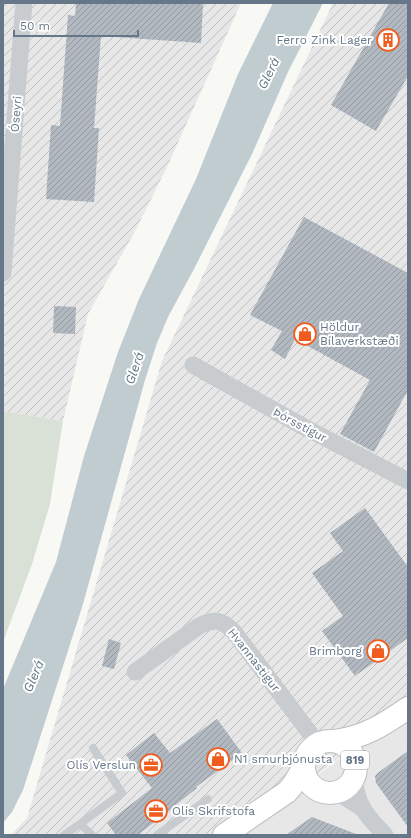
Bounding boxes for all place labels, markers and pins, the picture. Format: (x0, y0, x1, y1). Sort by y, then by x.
building icon: Ferro Zink Lager (375, 27, 401, 53)
place label: Ferro Zink Lager (277, 33, 372, 47)
place label: Höldur Bílaverkstæði (320, 320, 399, 348)
shop icon: Höldur Bílaverkstæði (292, 321, 318, 347)
shop icon: Brimborg (365, 638, 391, 664)
place label: Brimborg (309, 644, 363, 658)
shop icon: N1 smurþjónusta (205, 746, 231, 772)
office icon: Olís Verslun (138, 752, 164, 778)
place label: N1 smurþjónusta (234, 752, 333, 766)
place label: Olís Verslun (67, 758, 136, 772)
office icon: Olís Skrifstofa (143, 798, 169, 824)
place label: Olís Skrifstofa (172, 804, 255, 818)

